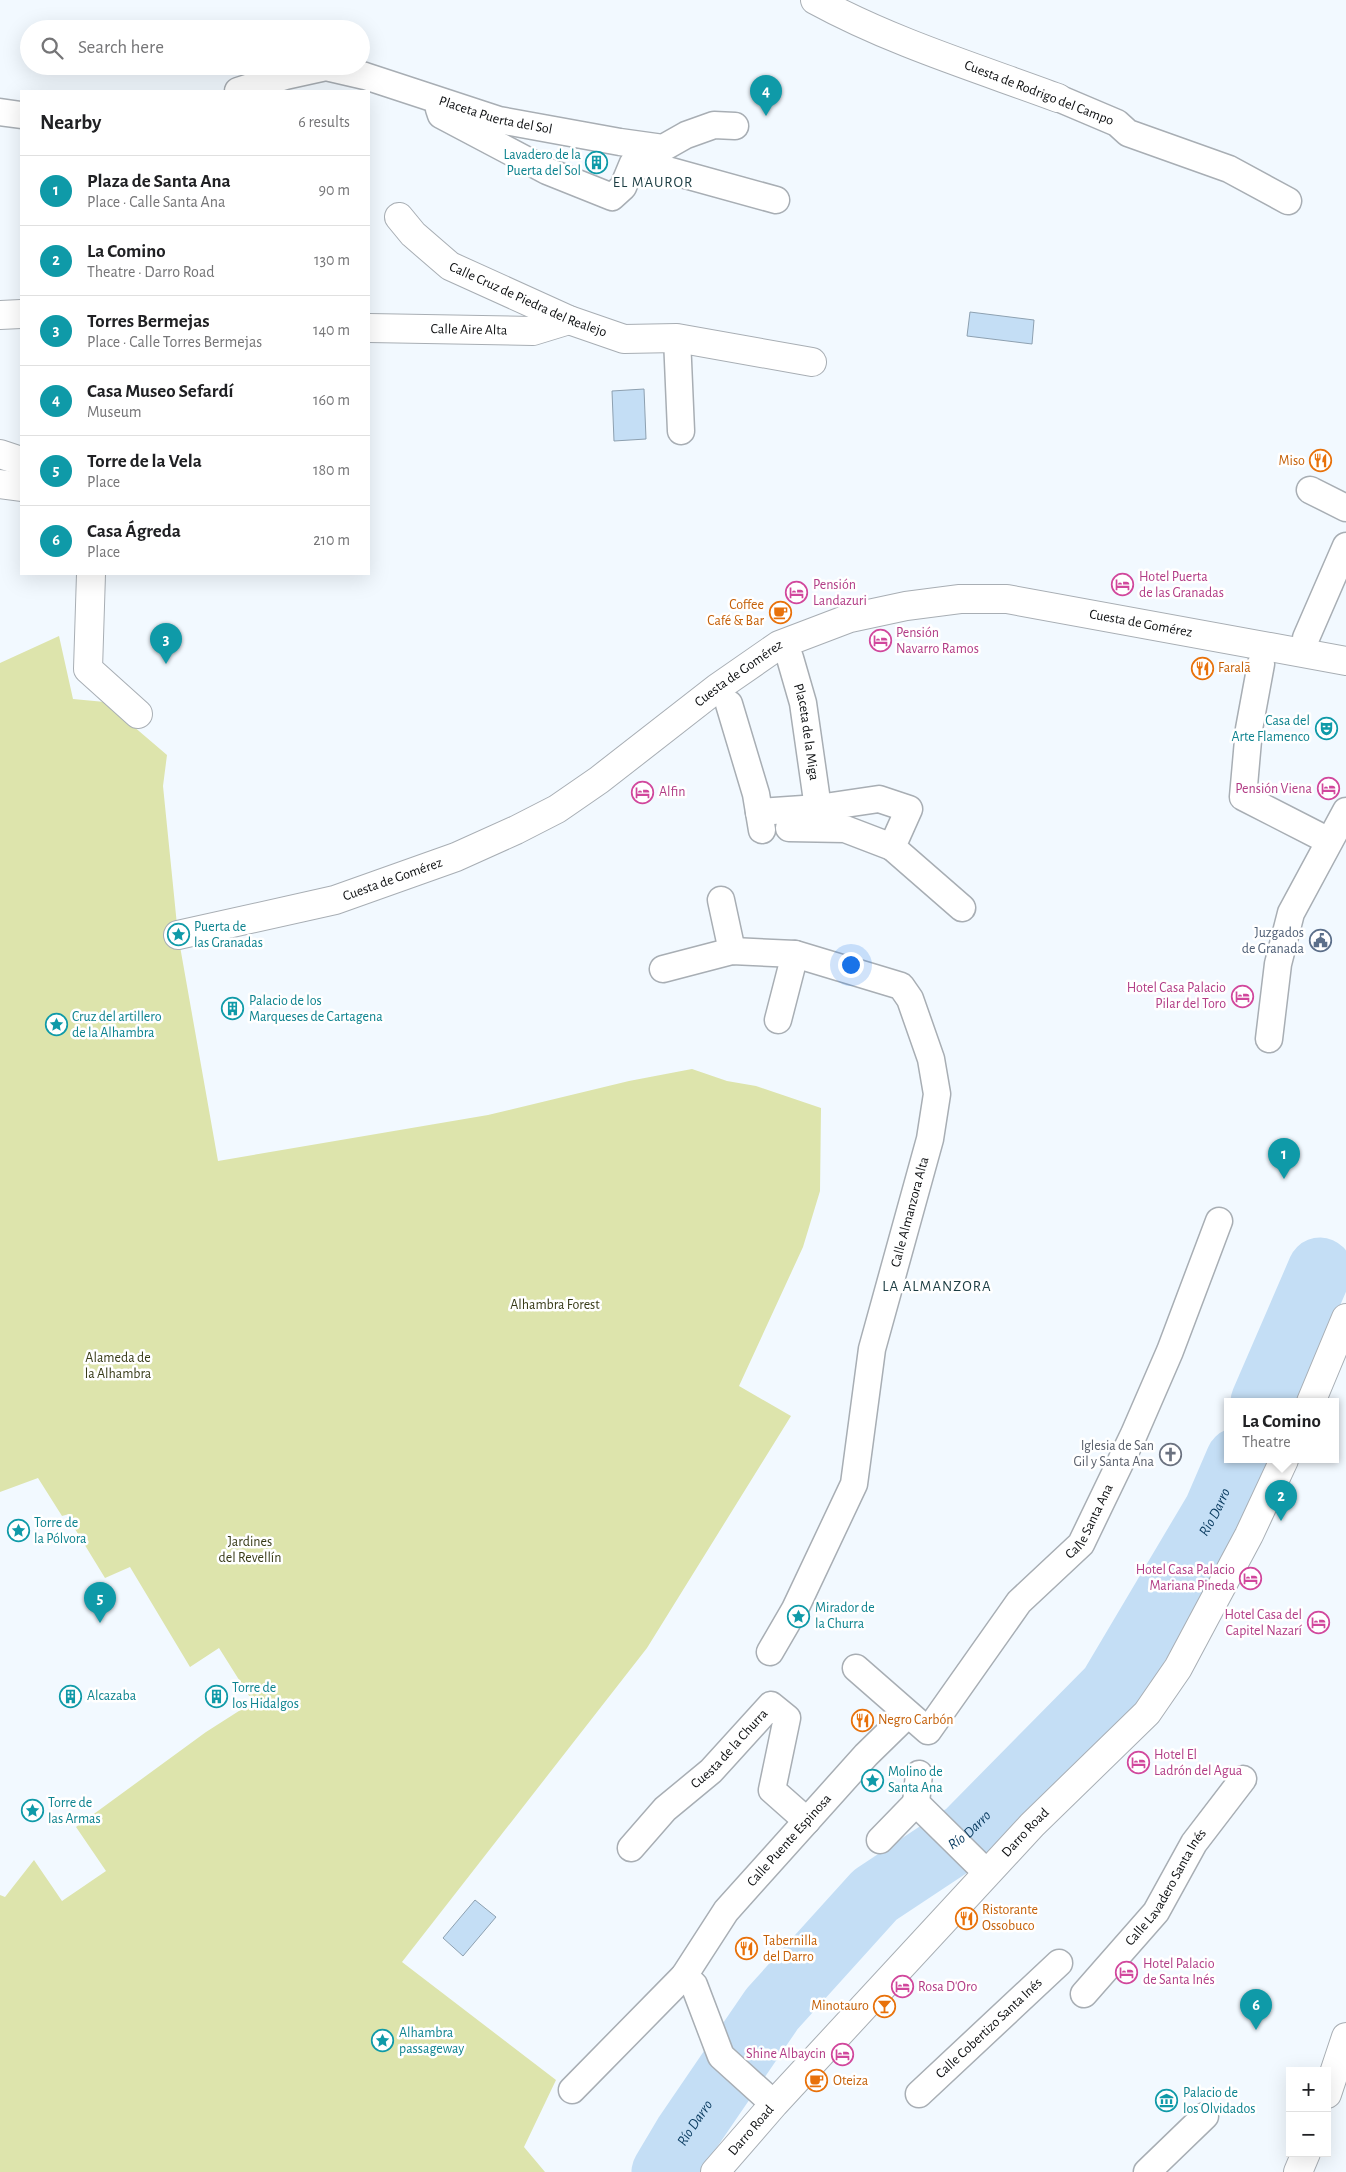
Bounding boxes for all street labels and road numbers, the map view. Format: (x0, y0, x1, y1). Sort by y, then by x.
street label: Cuesta de Rodrigo del Campo (962, 58, 1116, 128)
street label: Placeta Puerta del Sol (437, 94, 554, 137)
street label: Calle Cruz de Piedra del Realejo (447, 260, 609, 340)
street label: Calle Aire Alta (430, 322, 508, 338)
street label: Cuesta de Gomérez (1088, 607, 1194, 640)
street label: Cuesta de Gomérez (692, 637, 785, 710)
street label: Placeta de la Miga (791, 682, 821, 782)
street label: Cuesta de Gomérez (341, 855, 444, 904)
street label: Calle Almanzora Alta (889, 1155, 932, 1269)
street label: Calle Santa Ana (1063, 1481, 1116, 1562)
street label: Cuesta de la Churra (688, 1706, 771, 1791)
street label: Calle Puente Espinosa (744, 1791, 835, 1889)
street label: Darro Road (999, 1806, 1052, 1860)
street label: Calle Lavadero Santa Inés (1123, 1826, 1209, 1949)
street label: Calle Cobertizo Santa Inés (933, 1976, 1045, 2081)
street label: Darro Road (726, 2103, 776, 2158)

